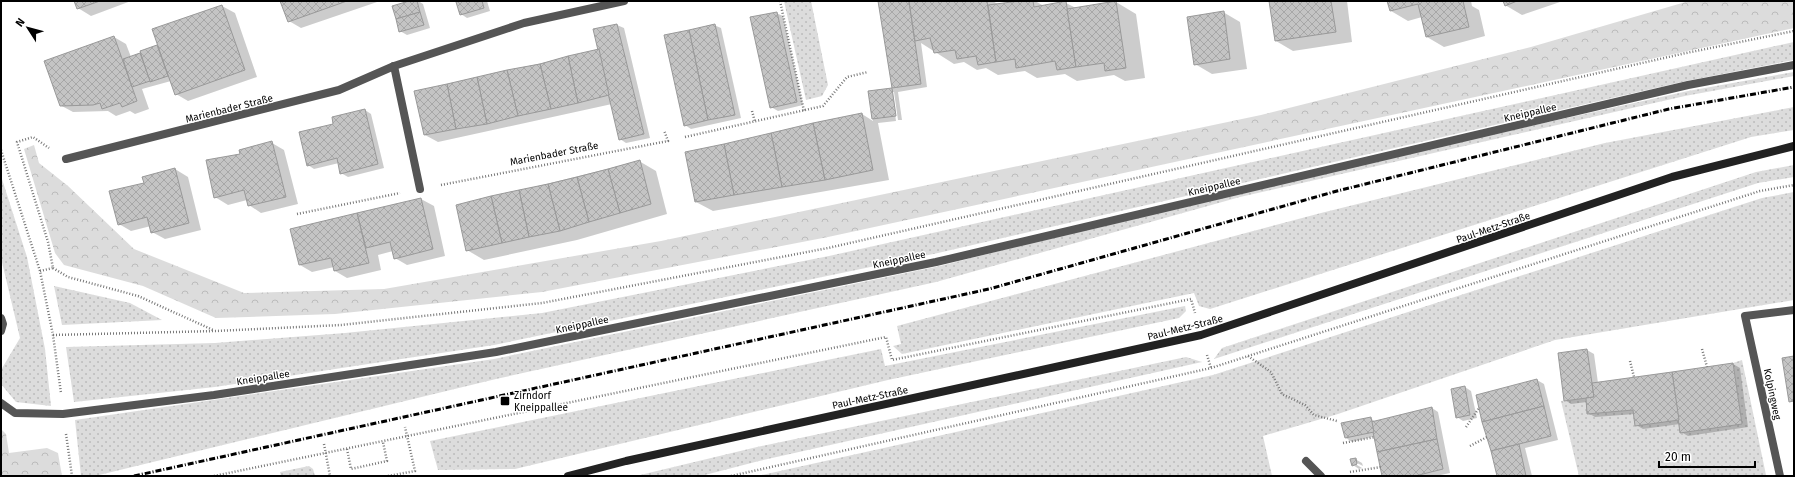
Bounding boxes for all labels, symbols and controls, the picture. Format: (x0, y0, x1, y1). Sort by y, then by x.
north arrow (8, 8, 48, 48)
text: N (13, 16, 28, 29)
street label: Marienbader Straße (184, 92, 274, 126)
street label: Kneippallee (1503, 101, 1558, 125)
street label: Marienbader Straße (509, 140, 599, 168)
street label: Kneippallee (1187, 175, 1242, 199)
street label: Paul-Metz-Straße (1455, 210, 1532, 246)
street label: Kneippallee (872, 249, 927, 271)
street label: Paul-Metz-Straße (1146, 313, 1224, 343)
street label: Kneippallee (555, 314, 610, 336)
street label: Kolpingweg (1761, 367, 1783, 422)
street label: Kneippallee (236, 368, 291, 388)
street label: Paul-Metz-Straße (831, 384, 909, 412)
place label: Zirndorf Kneippallee (514, 390, 568, 414)
marker: Zirndorf Kneippallee (499, 395, 511, 407)
scale bar (1659, 443, 1755, 469)
text: 20 m (1665, 450, 1691, 464)

